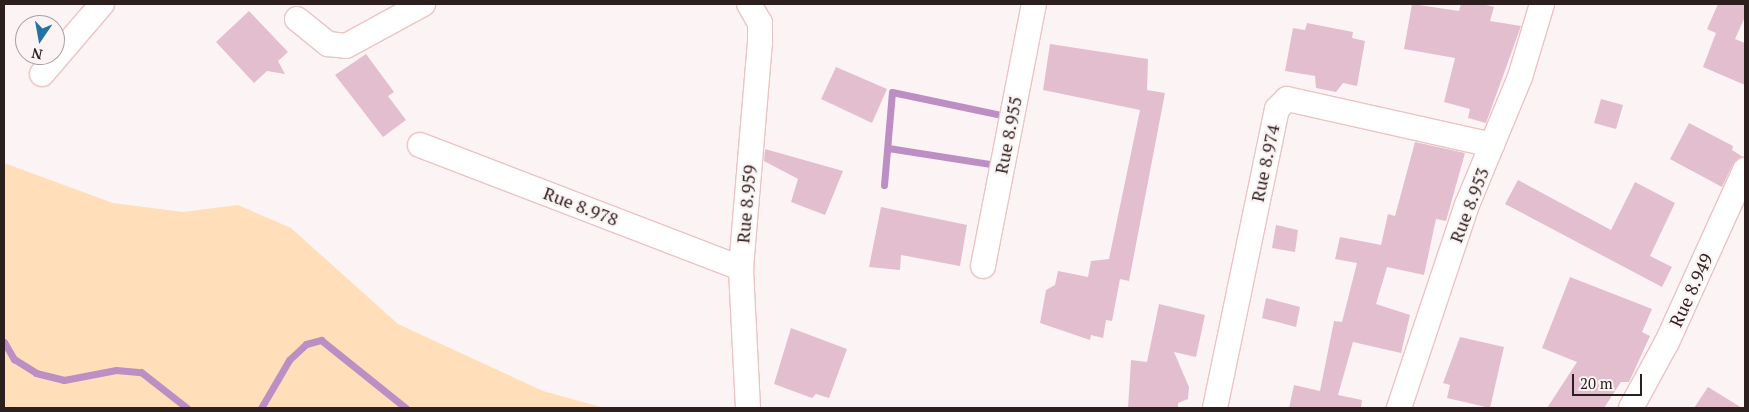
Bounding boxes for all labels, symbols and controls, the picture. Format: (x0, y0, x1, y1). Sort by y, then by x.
north arrow (15, 15, 65, 65)
text: N (30, 44, 44, 65)
street label: Rue 8.955 (990, 94, 1026, 176)
street label: Rue 8.974 (1246, 122, 1284, 204)
street label: Rue 8.959 (732, 164, 760, 244)
street label: Rue 8.953 (1445, 164, 1493, 246)
street label: Rue 8.978 (540, 182, 622, 230)
street label: Rue 8.949 (1665, 250, 1717, 330)
scale bar (1574, 364, 1644, 396)
text: 20 m (1580, 373, 1613, 393)

